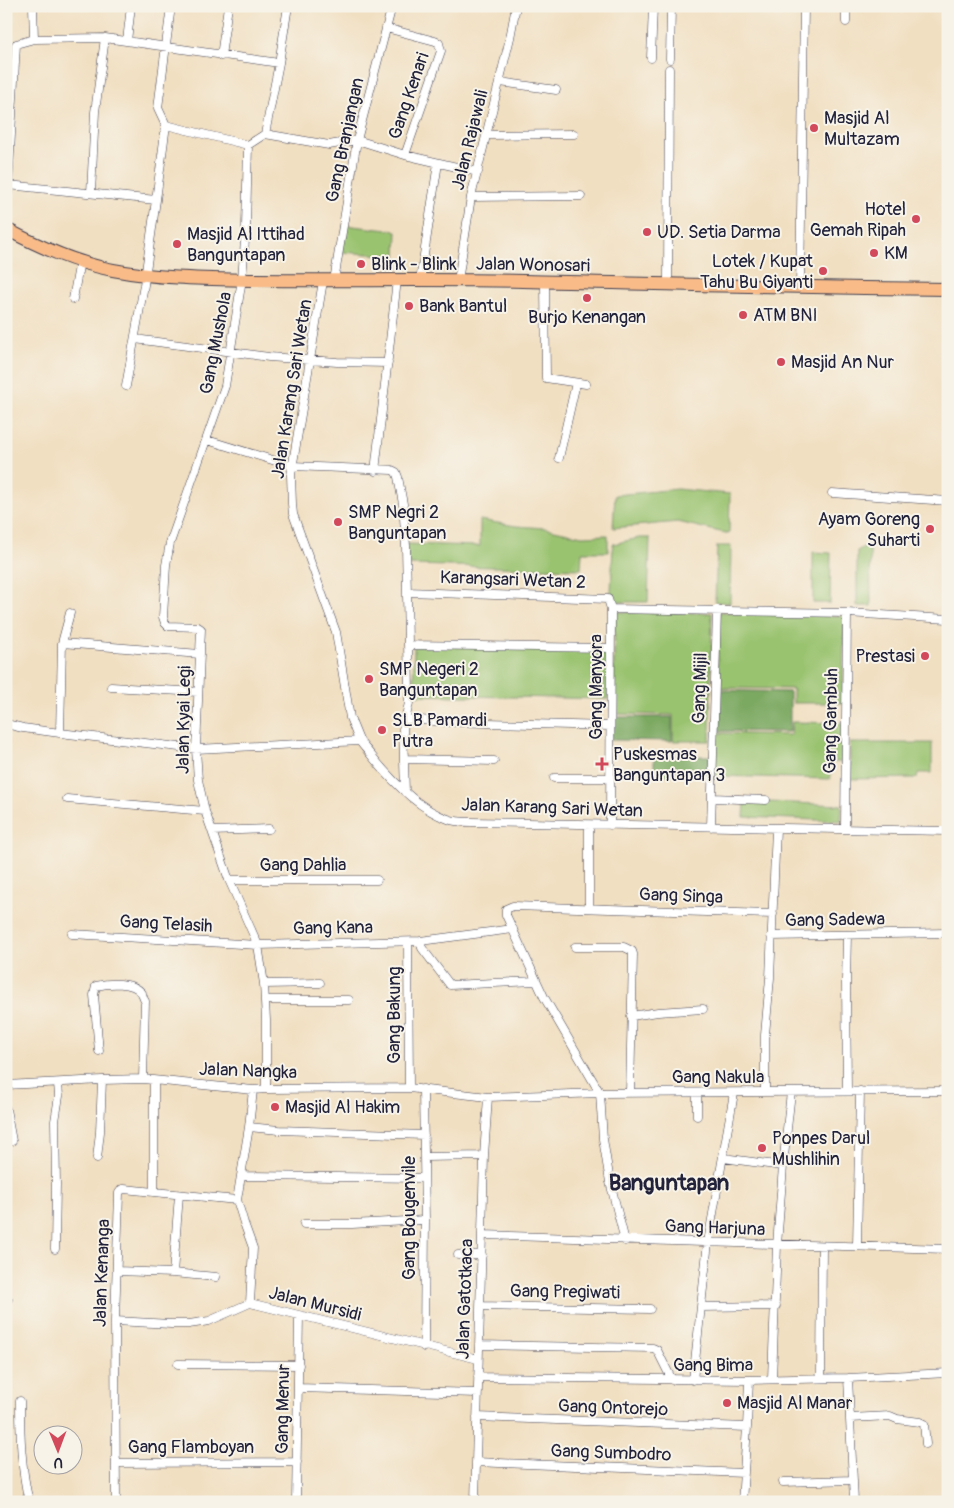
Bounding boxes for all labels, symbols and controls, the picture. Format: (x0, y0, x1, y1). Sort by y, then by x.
street label: Gang Kenari (383, 49, 435, 143)
street label: Gang Branjangan (321, 76, 369, 204)
street label: Jalan Rajawali (446, 87, 494, 193)
place label: Masjid Al Multazam (824, 107, 900, 151)
marker: Masjid Al Multazam (808, 122, 820, 134)
place label: Hotel Gemah Ripah (810, 198, 906, 242)
marker: Hotel Gemah Ripah (910, 213, 922, 225)
place label: UD. Setia Darma (657, 221, 781, 244)
place label: Masjid Al Ittihad Banguntapan (187, 223, 305, 267)
marker: UD. Setia Darma (641, 226, 653, 238)
marker: Masjid Al Ittihad Banguntapan (171, 238, 183, 250)
place label: KM (884, 242, 908, 265)
marker: KM (868, 247, 880, 259)
place label: Lotek / Kupat Tahu Bu Giyanti (700, 250, 814, 294)
place label: Blink - Blink (371, 253, 457, 276)
street label: Jalan Wonosari (476, 253, 590, 277)
marker: Blink - Blink (355, 258, 367, 270)
marker: Lotek / Kupat Tahu Bu Giyanti (817, 265, 829, 277)
street label: Gang Mushola (195, 290, 237, 396)
marker: Burjo Kenangan (581, 292, 593, 304)
place label: Bank Bantul (419, 295, 507, 318)
street label: Jalan Karang Sari Wetan (266, 297, 318, 481)
marker: Bank Bantul (403, 300, 415, 312)
place label: ATM BNI (753, 304, 818, 327)
place label: Burjo Kenangan (528, 306, 646, 329)
marker: ATM BNI (737, 309, 749, 321)
place label: Masjid An Nur (791, 351, 894, 374)
marker: Masjid An Nur (775, 356, 787, 368)
place label: SMP Negri 2 Banguntapan (348, 501, 446, 545)
place label: Ayam Goreng Suharti (818, 508, 920, 552)
marker: SMP Negri 2 Banguntapan (332, 516, 344, 528)
marker: Ayam Goreng Suharti (924, 523, 936, 535)
street label: Karangsari Wetan 2 (440, 566, 586, 594)
street label: Gang Manyora (585, 634, 608, 740)
place label: Prestasi (856, 645, 915, 668)
marker: Prestasi (919, 650, 931, 662)
street label: Gang Mijil (687, 652, 713, 724)
place label: SMP Negeri 2 Banguntapan (379, 658, 479, 702)
street label: Jalan Kyai Legi (172, 666, 196, 774)
street label: Gang Gambuh (819, 668, 843, 774)
marker: SMP Negeri 2 Banguntapan (363, 673, 375, 685)
place label: SLB Pamardi Putra (392, 709, 487, 753)
marker: SLB Pamardi Putra (376, 724, 388, 736)
place label: Puskesmas Banguntapan 3 (613, 743, 725, 787)
marker: Puskesmas Banguntapan 3 (595, 757, 609, 771)
street label: Jalan Karang Sari Wetan (461, 793, 643, 823)
street label: Gang Dahlia (260, 854, 346, 877)
street label: Gang Singa (639, 883, 723, 909)
street label: Gang Sadewa (785, 908, 885, 932)
street label: Gang Telasih (119, 910, 213, 938)
street label: Gang Kana (293, 916, 373, 940)
street label: Gang Bakung (383, 966, 406, 1064)
street label: Jalan Nangka (198, 1058, 298, 1084)
street label: Gang Nakula (672, 1066, 764, 1089)
place label: Masjid Al Hakim (285, 1096, 400, 1119)
marker: Masjid Al Hakim (269, 1101, 281, 1113)
place label: Ponpes Darul Mushlihin (772, 1127, 870, 1171)
marker: Ponpes Darul Mushlihin (756, 1142, 768, 1154)
street label: Gang Bougenvile (398, 1156, 421, 1280)
district label: Banguntapan (609, 1169, 729, 1197)
street label: Gang Harjuna (664, 1215, 766, 1241)
street label: Jalan Kenanga (89, 1219, 115, 1327)
street label: Jalan Gatotkaca (451, 1238, 479, 1360)
street label: Gang Pregiwati (510, 1280, 620, 1304)
street label: Jalan Mursidi (266, 1281, 364, 1327)
street label: Gang Bima (673, 1354, 753, 1377)
street label: Gang Menur (271, 1363, 295, 1454)
place label: Masjid Al Manar (737, 1392, 853, 1415)
street label: Gang Ontorejo (558, 1395, 669, 1421)
marker: Masjid Al Manar (721, 1397, 733, 1409)
north arrow (32, 1426, 82, 1476)
street label: Gang Flamboyan (128, 1436, 254, 1459)
street label: Gang Sumbodro (550, 1439, 672, 1467)
text: U (53, 1454, 63, 1471)

